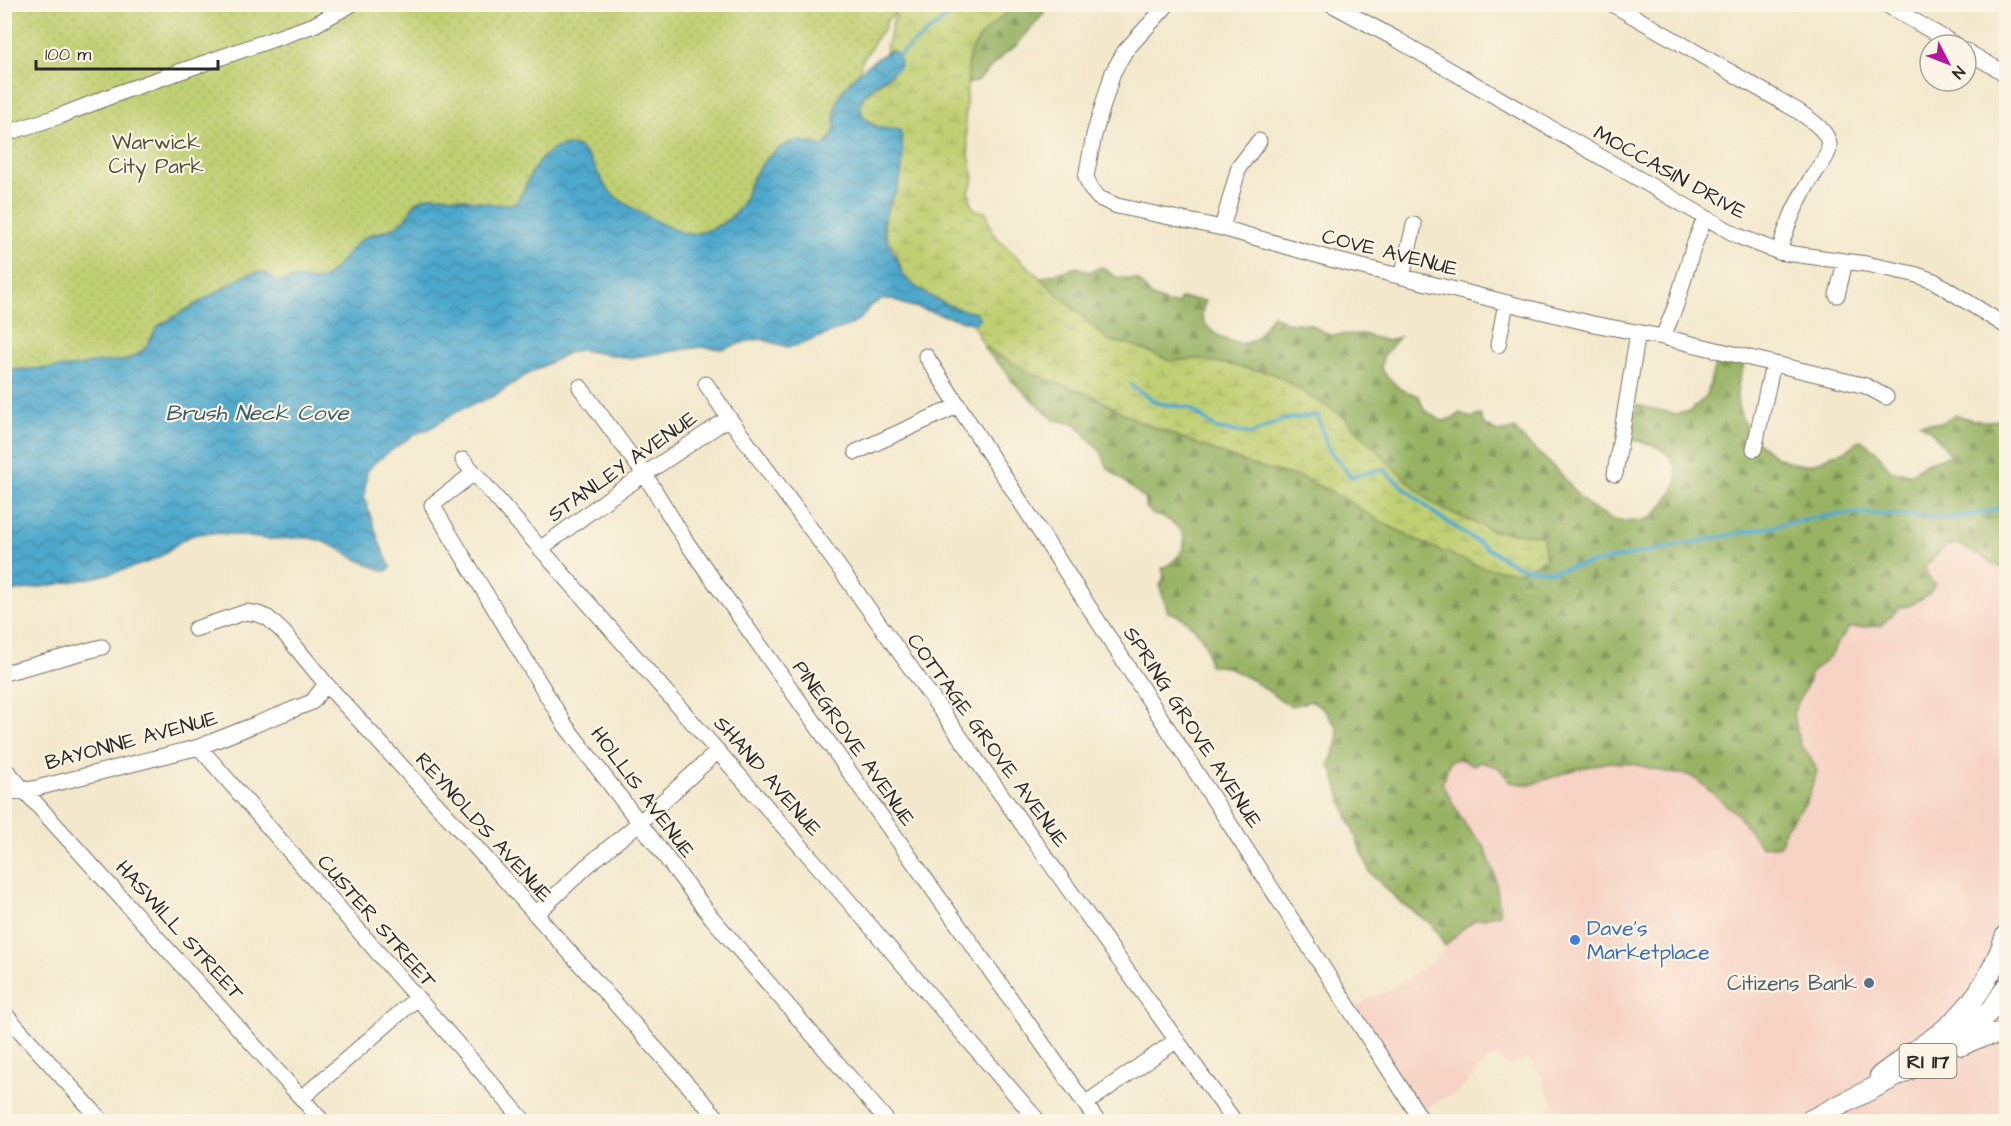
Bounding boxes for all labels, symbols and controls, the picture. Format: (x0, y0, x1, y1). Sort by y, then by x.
scale bar (36, 33, 218, 71)
north arrow (1918, 33, 1978, 93)
text: 100 m (45, 42, 91, 67)
text: N (1947, 61, 1970, 83)
street label: MOCCASIN DRIVE (1588, 118, 1752, 227)
park label: Warwick City Park (108, 128, 204, 183)
street label: COVE AVENUE (1319, 222, 1462, 284)
water label: Brush Neck Cove (166, 398, 350, 429)
street label: STANLEY AVENUE (542, 404, 703, 529)
street label: SPRING GROVE AVENUE (1116, 621, 1269, 834)
street label: COTTAGE GROVE AVENUE (900, 627, 1075, 854)
street label: PINEGROVE AVENUE (785, 655, 922, 832)
street label: BAYONNE AVENUE (42, 703, 221, 777)
street label: SHAND AVENUE (707, 710, 829, 843)
street label: HOLLIS AVENUE (584, 721, 702, 864)
street label: REYNOLDS AVENUE (409, 746, 559, 909)
street label: CUSTER STREET (310, 848, 443, 995)
street label: HASWILL STREET (109, 854, 251, 1007)
place label: Dave's Marketplace (1587, 914, 1710, 968)
marker: Dave's Marketplace (1568, 933, 1582, 947)
place label: Citizens Bank (1727, 969, 1857, 998)
marker: Citizens Bank (1862, 976, 1876, 990)
road number: RI 117 (1900, 1044, 1956, 1078)

